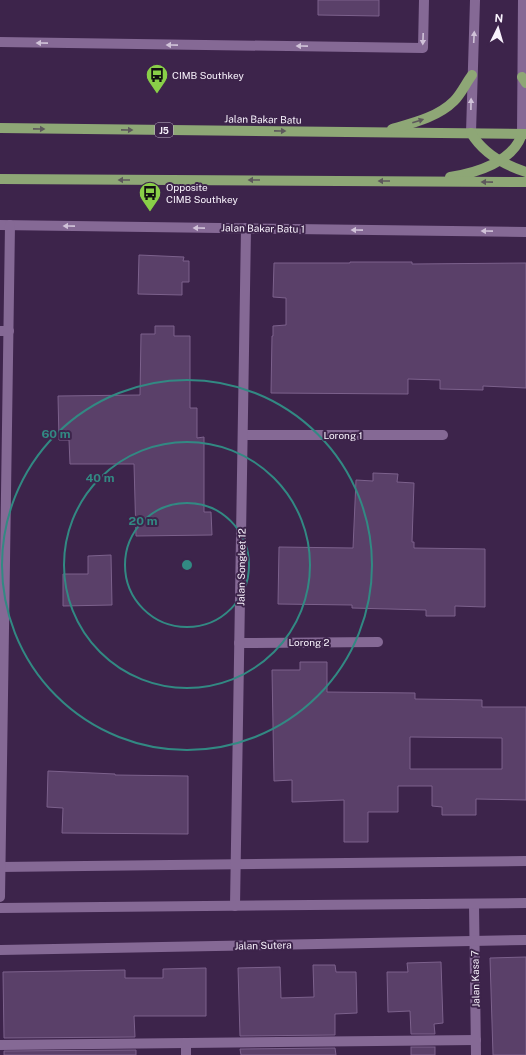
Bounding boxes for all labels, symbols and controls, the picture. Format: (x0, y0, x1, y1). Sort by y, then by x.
north arrow (478, 8, 518, 48)
text: N (494, 12, 504, 24)
one-way arrow (470, 31, 477, 43)
one-way arrow (420, 33, 427, 45)
one-way arrow (35, 40, 48, 46)
one-way arrow (165, 42, 178, 48)
one-way arrow (295, 43, 308, 49)
bus stop icon: CIMB Southkey (144, 62, 170, 95)
place label: CIMB Southkey (172, 69, 244, 81)
one-way arrow (468, 97, 474, 110)
street label: Jalan Bakar Batu (224, 112, 302, 126)
one-way arrow (412, 118, 424, 124)
road number: J5 (155, 123, 173, 137)
one-way arrow (33, 126, 46, 132)
one-way arrow (121, 127, 134, 133)
one-way arrow (274, 128, 286, 135)
one-way arrow (117, 177, 130, 183)
one-way arrow (247, 177, 260, 183)
one-way arrow (377, 178, 390, 184)
one-way arrow (480, 179, 493, 185)
bus stop icon: Opposite CIMB Southkey (137, 180, 163, 213)
place label: Opposite CIMB Southkey (166, 181, 238, 205)
street label: Jalan Bakar Batu 1 (221, 221, 305, 235)
one-way arrow (62, 223, 75, 229)
one-way arrow (192, 225, 205, 231)
one-way arrow (351, 226, 363, 233)
one-way arrow (480, 228, 493, 234)
text: 60 m (41, 427, 71, 441)
street label: Lorong 1 (323, 429, 363, 441)
text: 40 m (85, 471, 115, 485)
text: 20 m (129, 514, 158, 528)
street label: Jalan Songket 12 (234, 528, 248, 606)
centre of rings (180, 558, 194, 572)
street label: Lorong 2 (288, 636, 330, 648)
street label: Jalan Sutera (234, 939, 292, 951)
street label: Jalan Kasa 7 (469, 950, 481, 1008)

